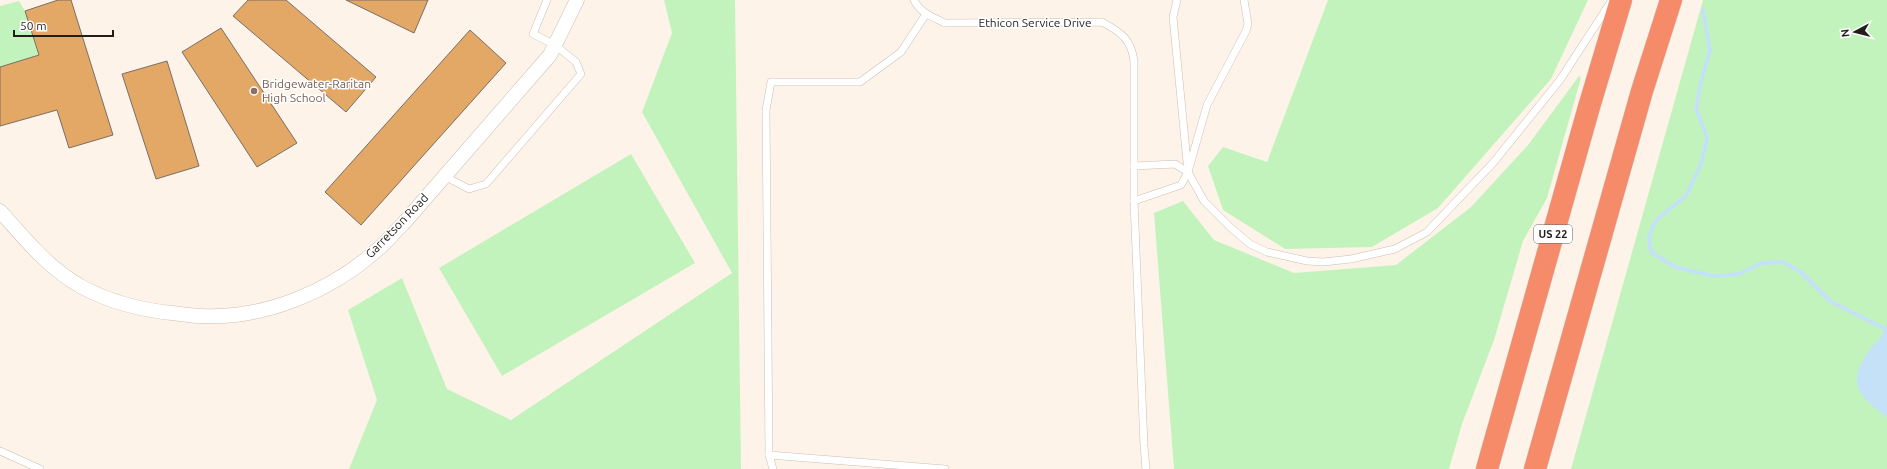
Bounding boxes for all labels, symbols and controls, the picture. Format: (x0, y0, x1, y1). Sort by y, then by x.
scale bar (14, 12, 113, 38)
north arrow (1835, 12, 1875, 52)
street label: Ethicon Service Drive (978, 16, 1092, 29)
text: 50 m (20, 19, 47, 32)
text: N (1839, 28, 1852, 38)
place label: Bridgewater-Raritan High School (262, 77, 371, 104)
marker: Bridgewater-Raritan High School (249, 86, 259, 96)
street label: Garretson Road (363, 191, 431, 260)
road number: US 22 (1534, 225, 1572, 243)

